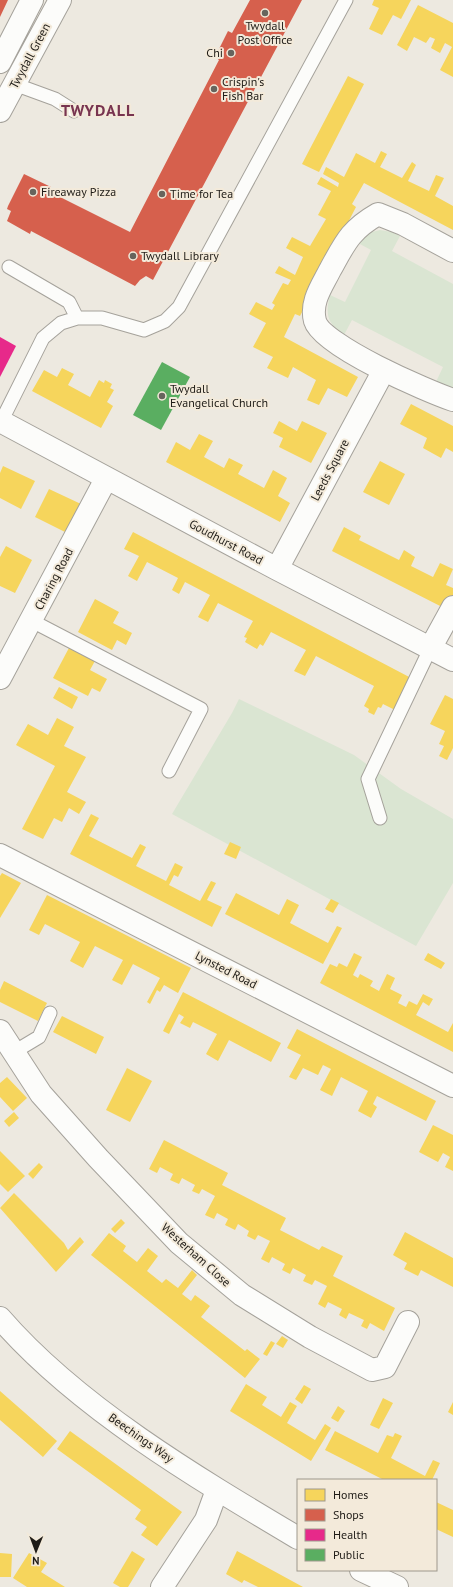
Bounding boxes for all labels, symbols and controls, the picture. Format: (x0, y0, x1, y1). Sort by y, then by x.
marker: Twydall Post Office (260, 8, 270, 18)
place label: Twydall Post Office (238, 18, 292, 47)
street label: Twydall Green (6, 20, 53, 91)
place label: Chi (206, 45, 223, 60)
marker: Chi (226, 48, 236, 58)
place label: Crispin's Fish Bar (222, 74, 264, 103)
marker: Crispin's Fish Bar (209, 84, 219, 94)
district label: TWYDALL (61, 100, 135, 120)
place label: Fireaway Pizza (41, 184, 116, 199)
place label: Time for Tea (170, 186, 233, 201)
marker: Fireaway Pizza (28, 187, 38, 197)
marker: Time for Tea (157, 189, 167, 199)
place label: Twydall Library (141, 248, 219, 263)
marker: Twydall Library (128, 251, 138, 261)
place label: Twydall Evangelical Church (170, 381, 268, 410)
marker: Twydall Evangelical Church (157, 391, 167, 401)
street label: Leeds Square (307, 436, 352, 503)
street label: Goudhurst Road (187, 516, 266, 567)
street label: Charing Road (31, 545, 76, 612)
street label: Lynsted Road (193, 948, 260, 992)
street label: Westerham Close (159, 1220, 234, 1290)
street label: Beechings Way (106, 1410, 177, 1466)
legend (297, 1479, 437, 1571)
text: Homes (333, 1487, 368, 1502)
text: Shops (333, 1507, 364, 1522)
text: Health (333, 1527, 367, 1542)
north arrow (16, 1531, 56, 1571)
text: Public (333, 1547, 365, 1562)
text: N (32, 1554, 40, 1568)

